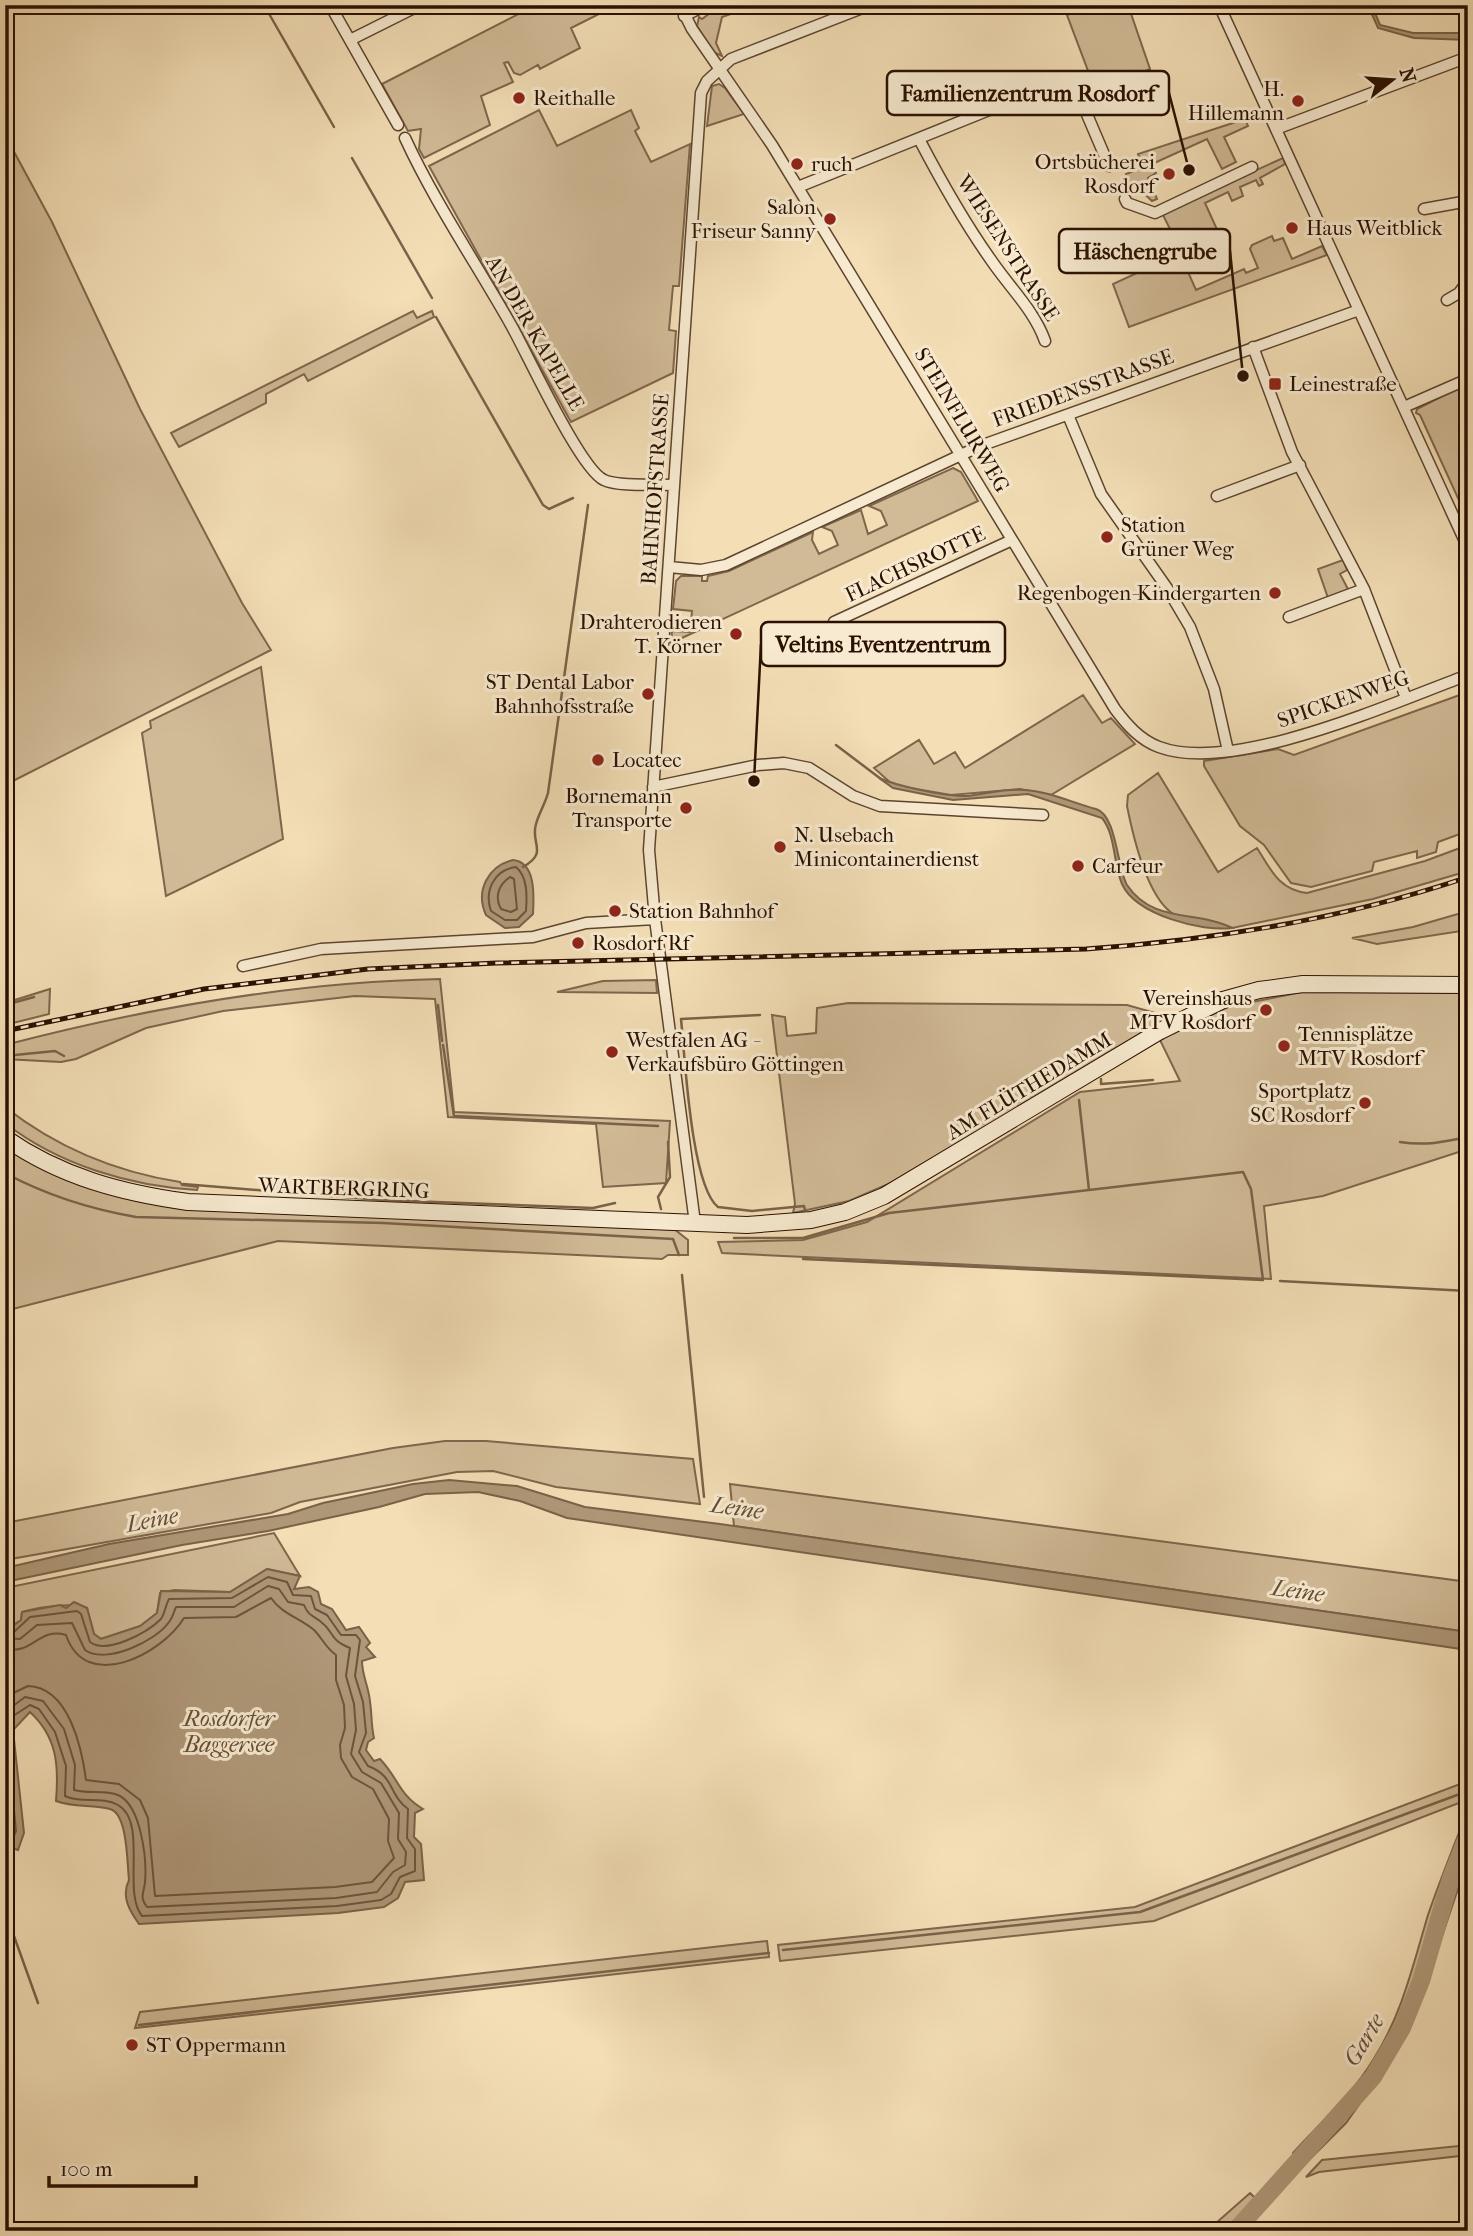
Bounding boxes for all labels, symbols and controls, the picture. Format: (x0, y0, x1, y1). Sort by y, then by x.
north arrow (1358, 46, 1428, 116)
text: N (1395, 65, 1420, 86)
callout: Familienzentrum Rosdorf (887, 71, 1169, 115)
place label: H. Hillemann (1188, 77, 1284, 125)
text: Familienzentrum Rosdorf (900, 80, 1161, 107)
place label: Reithalle (533, 86, 615, 110)
marker: Reithalle (511, 90, 527, 106)
marker: H. Hillemann (1290, 93, 1306, 109)
place label: Ortsbücherei Rosdorf (1035, 150, 1159, 198)
place label: ruch (811, 152, 853, 176)
marker: ruch (789, 156, 805, 172)
marker: Ortsbücherei Rosdorf (1161, 166, 1177, 182)
street label: WIESENSTRASSE (951, 170, 1064, 326)
place label: Salon Friseur Sanny (691, 195, 817, 243)
marker: Salon Friseur Sanny (822, 211, 838, 227)
place label: Haus Weitblick (1306, 216, 1442, 240)
marker: Haus Weitblick (1284, 220, 1300, 236)
callout: Häschengrube (1059, 229, 1230, 273)
text: Häschengrube (1073, 238, 1217, 265)
street label: AN DER KAPELLE (480, 250, 589, 415)
street label: STEINFLURWEG (909, 343, 1015, 497)
street label: FRIEDENSSTRASSE (989, 344, 1177, 432)
place label: Leinestraße (1289, 372, 1397, 396)
marker: Leinestraße (1267, 376, 1283, 392)
street label: BAHNHOFSTRASSE (636, 392, 674, 586)
place label: Station Grüner Weg (1121, 513, 1234, 561)
street label: FLACHSROTTE (841, 521, 989, 607)
marker: Station Grüner Weg (1099, 529, 1115, 545)
place label: Regenbogen-Kindergarten (1017, 581, 1261, 605)
marker: Regenbogen-Kindergarten (1267, 585, 1283, 601)
place label: Drahterodieren T. Körner (579, 610, 722, 658)
callout: Veltins Eventzentrum (761, 622, 1005, 666)
marker: Drahterodieren T. Körner (728, 626, 744, 642)
text: Veltins Eventzentrum (774, 631, 992, 658)
street label: SPICKENWEG (1274, 665, 1412, 733)
place label: ST Dental Labor Bahnhofsstraße (486, 670, 634, 718)
marker: ST Dental Labor Bahnhofsstraße (640, 686, 656, 702)
place label: Locatec (612, 748, 682, 772)
marker: Locatec (590, 752, 606, 768)
place label: Bornemann Transporte (565, 784, 672, 832)
marker: Bornemann Transporte (678, 800, 694, 816)
place label: N. Usebach Minicontainerdienst (794, 823, 980, 871)
marker: N. Usebach Minicontainerdienst (772, 839, 788, 855)
place label: Carfeur (1092, 854, 1163, 878)
marker: Carfeur (1070, 858, 1086, 874)
place label: Station Bahnhof (629, 899, 778, 923)
marker: Station Bahnhof (607, 903, 623, 919)
place label: Rosdorf Rf (592, 931, 694, 955)
marker: Rosdorf Rf (570, 935, 586, 951)
place label: Vereinshaus MTV Rosdorf (1129, 986, 1256, 1034)
marker: Vereinshaus MTV Rosdorf (1258, 1002, 1274, 1018)
place label: Tennisplätze MTV Rosdorf (1298, 1022, 1425, 1070)
street label: AM FLÜTHEDAMM (941, 1027, 1116, 1145)
place label: Westfalen AG - Verkaufsbüro Göttingen (625, 1028, 844, 1076)
marker: Tennisplätze MTV Rosdorf (1276, 1038, 1292, 1054)
marker: Westfalen AG - Verkaufsbüro Göttingen (604, 1044, 620, 1060)
place label: Sportplatz SC Rosdorf (1250, 1079, 1355, 1127)
marker: Sportplatz SC Rosdorf (1357, 1095, 1373, 1111)
street label: WARTBERGRING (257, 1173, 430, 1203)
water label: Leine (707, 1491, 766, 1525)
water label: Leine (122, 1502, 181, 1539)
water label: Leine (1268, 1574, 1327, 1608)
water label: Rosdorfer Baggersee (181, 1705, 276, 1758)
water label: Garte (1338, 2008, 1390, 2071)
place label: ST Oppermann (146, 2033, 286, 2057)
marker: ST Oppermann (124, 2037, 140, 2053)
scale bar (49, 2145, 196, 2189)
text: 100 m (60, 2157, 113, 2181)

